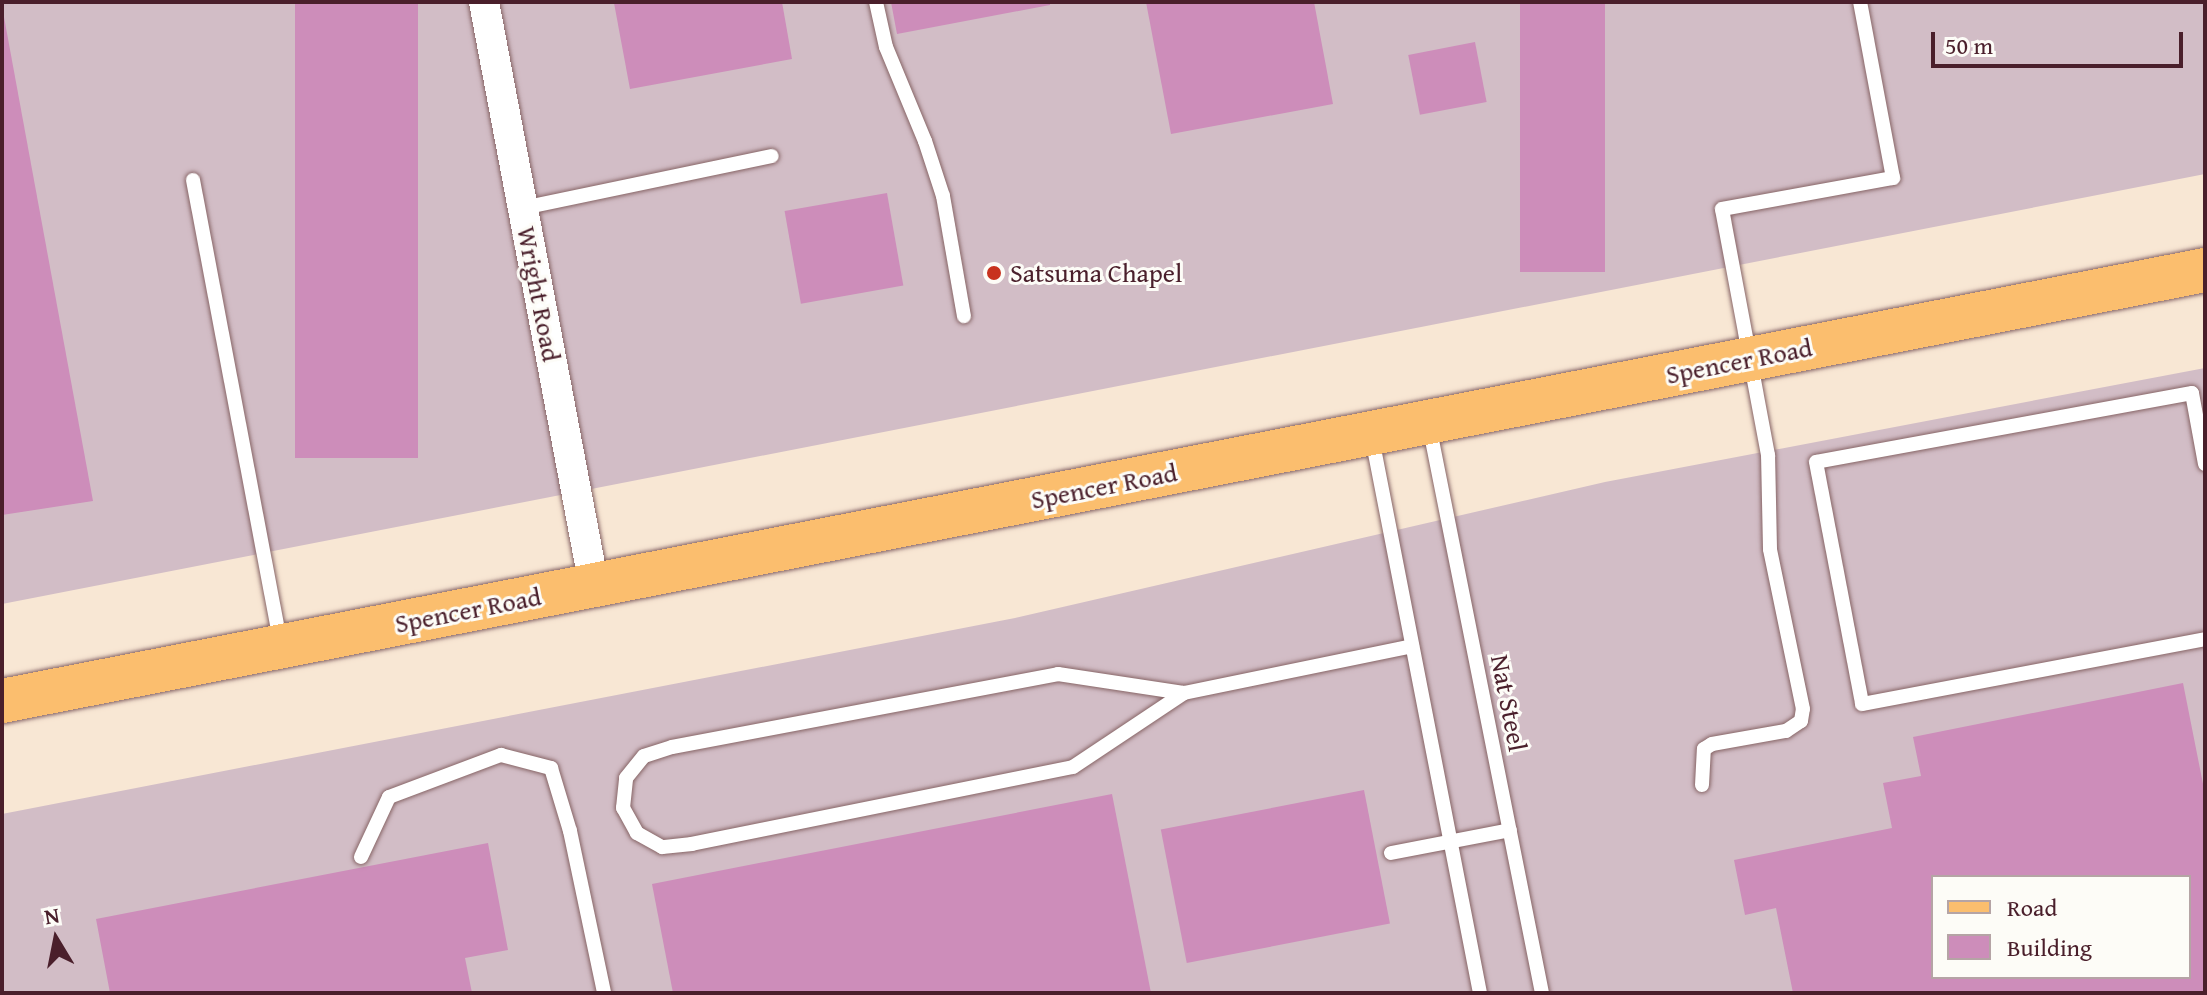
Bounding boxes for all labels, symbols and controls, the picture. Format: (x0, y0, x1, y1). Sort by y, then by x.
scale bar (1935, 16, 2187, 66)
text: 50 m (1945, 28, 1993, 63)
street label: Wright Road (511, 224, 567, 364)
place label: Satsuma Chapel (1010, 257, 1182, 289)
marker: Satsuma Chapel (985, 264, 1003, 282)
street label: Spencer Road (1663, 332, 1815, 390)
street label: Spencer Road (1028, 457, 1180, 515)
street label: Spencer Road (392, 581, 544, 639)
street label: Nat Steel (1484, 652, 1534, 754)
legend (1931, 875, 2191, 979)
text: Road (2007, 890, 2057, 925)
text: N (42, 898, 62, 932)
north arrow (16, 899, 96, 979)
text: Building (2007, 930, 2092, 965)

